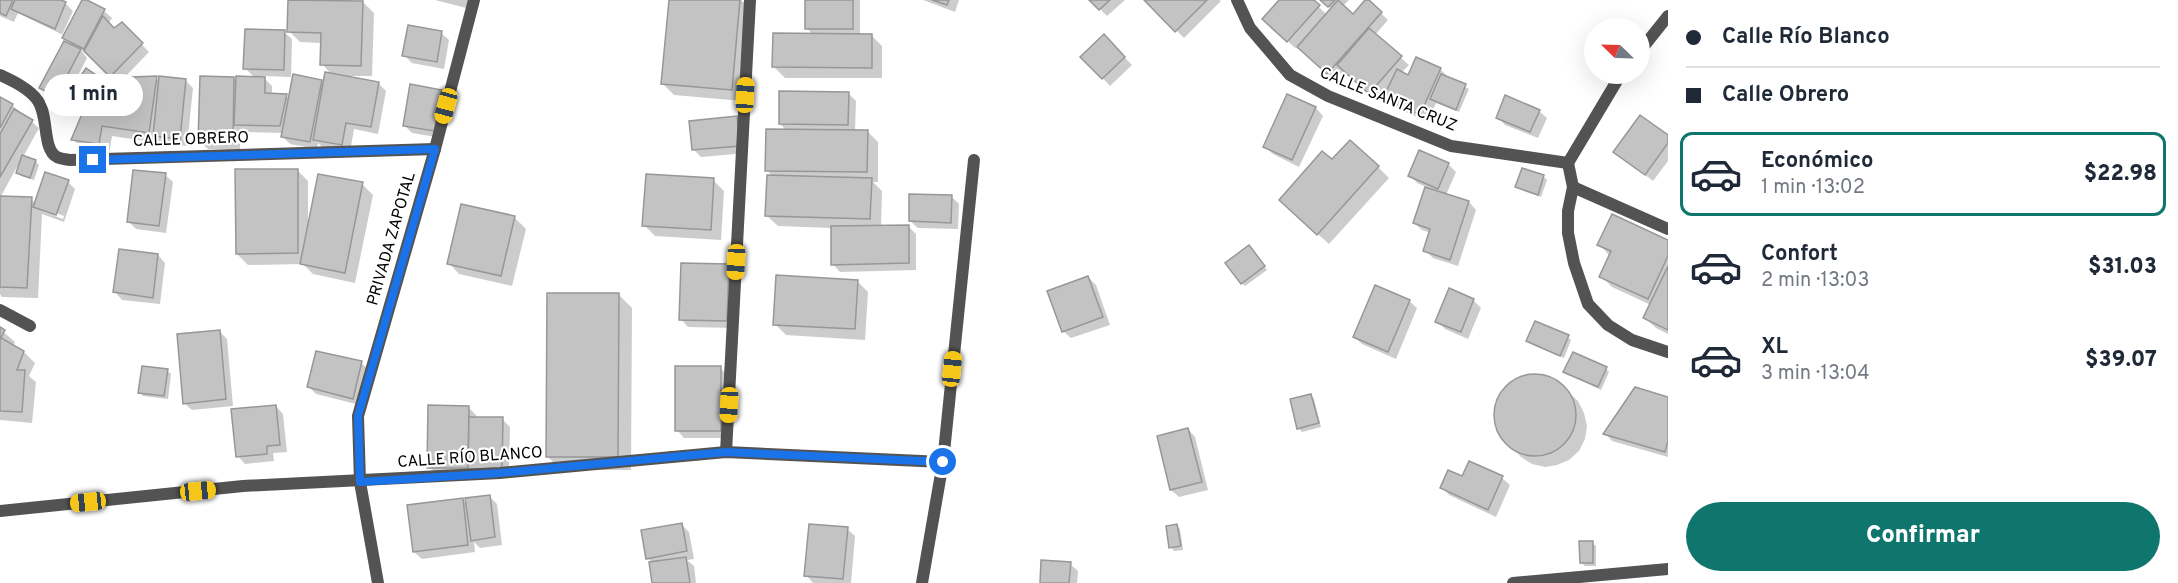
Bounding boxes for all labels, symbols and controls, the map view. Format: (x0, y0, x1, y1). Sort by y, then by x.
north arrow (1584, 18, 1650, 84)
map controls (1584, 18, 1650, 84)
text: Calle Río Blanco (1722, 24, 1890, 51)
street label: CALLE SANTA CRUZ (1316, 63, 1460, 137)
callout: 1 min (44, 73, 142, 115)
car (735, 77, 755, 113)
text: 1 min (69, 82, 118, 108)
text: Calle Obrero (1722, 82, 1849, 109)
car (433, 86, 459, 126)
street label: CALLE OBRERO (133, 128, 249, 152)
route end (79, 146, 106, 173)
icon: car (1689, 147, 1743, 201)
text: Económico (1761, 148, 1874, 175)
text: $22.98 (2084, 161, 2157, 188)
street label: PRIVADA ZAPOTAL (363, 170, 421, 308)
text: 1 min · 13:02 (1761, 175, 1865, 201)
icon: car (1689, 240, 1743, 294)
text: Confort (1761, 241, 1838, 268)
car (726, 244, 746, 280)
text: $31.03 (2088, 254, 2157, 281)
text: 2 min · 13:03 (1761, 268, 1870, 294)
icon: car (1689, 333, 1743, 387)
text: XL (1761, 334, 1788, 361)
text: $39.07 (2085, 347, 2157, 374)
car (941, 350, 963, 388)
text: 3 min · 13:04 (1761, 361, 1870, 387)
car (719, 387, 739, 423)
street label: CALLE RÍO BLANCO (397, 441, 543, 473)
route start (929, 448, 956, 475)
car (179, 480, 217, 502)
car (69, 491, 107, 513)
button: Confirmar (1686, 502, 2160, 571)

